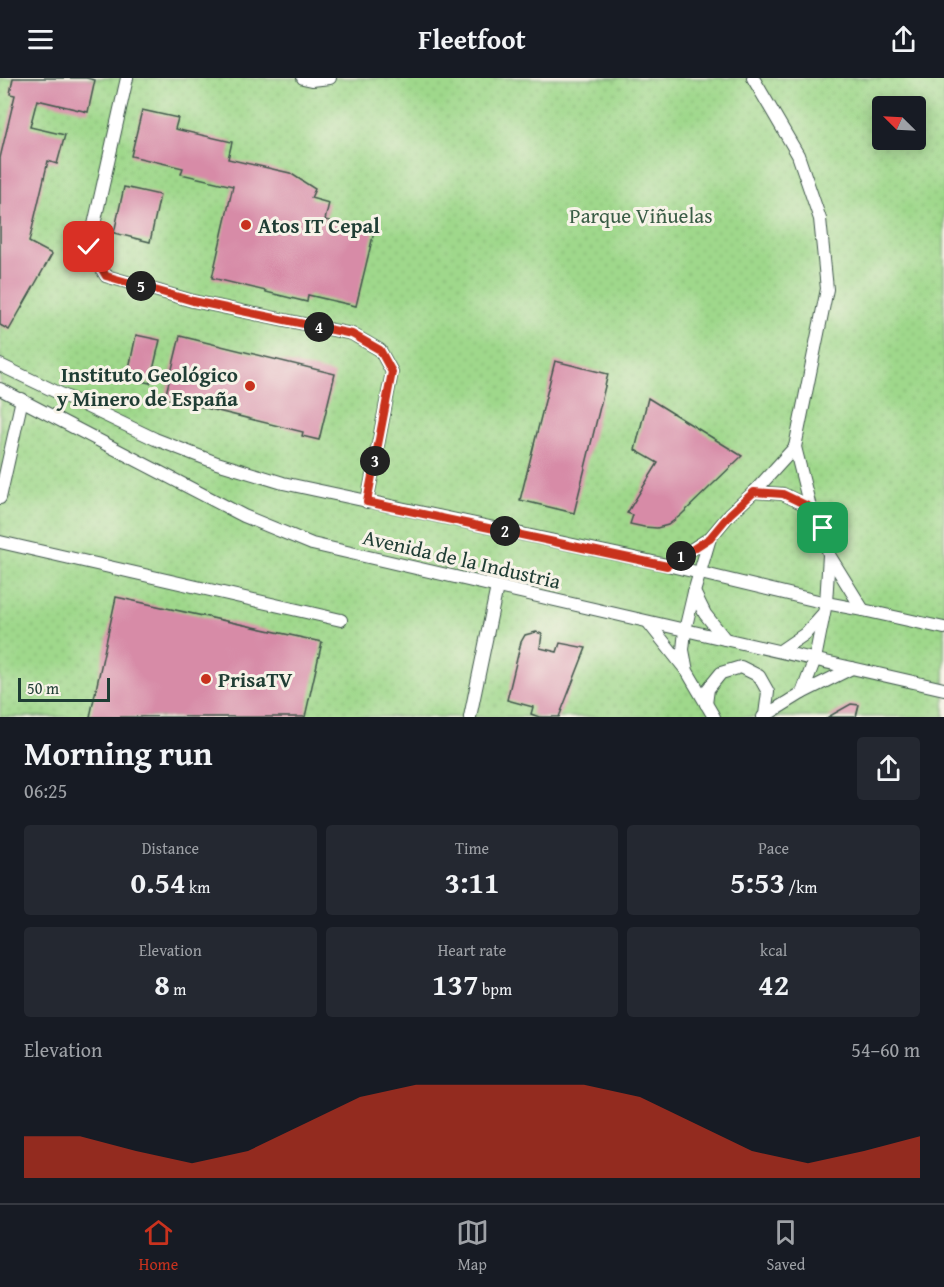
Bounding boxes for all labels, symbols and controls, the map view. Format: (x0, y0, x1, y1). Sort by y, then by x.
text: Fleetfoot (418, 19, 526, 59)
icon: menu (24, 23, 57, 56)
icon: share (887, 23, 920, 56)
north arrow (872, 96, 926, 150)
map controls (872, 96, 926, 150)
park label: Parque Viñuelas (569, 200, 713, 231)
place label: Atos IT Cepal (258, 210, 380, 241)
marker: Atos IT Cepal (239, 218, 253, 232)
pin (63, 221, 114, 272)
icon: check (72, 230, 105, 263)
pin: 5 (126, 271, 156, 301)
text: 5 (137, 274, 145, 298)
pin: 4 (304, 312, 334, 342)
text: 4 (315, 315, 323, 339)
place label: Instituto Geológico y Minero de España (56, 359, 238, 414)
marker: Instituto Geológico y Minero de España (243, 379, 257, 393)
pin: 3 (360, 446, 390, 476)
text: 3 (371, 449, 379, 473)
pin (797, 502, 848, 553)
icon: arrive (806, 511, 839, 544)
pin: 2 (490, 516, 520, 546)
text: 2 (501, 519, 509, 543)
street label: Avenida de la Industria (360, 521, 564, 597)
pin: 1 (666, 541, 696, 571)
text: 1 (677, 544, 685, 568)
place label: PrisaTV (218, 664, 293, 695)
marker: PrisaTV (199, 672, 213, 686)
scale bar (18, 675, 110, 702)
text: 50 m (27, 676, 59, 700)
text: Morning run (24, 729, 213, 777)
button: share (857, 737, 920, 800)
text: 06:25 (24, 776, 67, 805)
text: Distance (142, 836, 199, 860)
text: Time (455, 836, 489, 860)
text: Pace (758, 836, 789, 860)
text: 0.54 (130, 860, 186, 904)
text: 3:11 (444, 860, 500, 904)
text: 5:53 (730, 860, 785, 904)
text: km (186, 875, 210, 899)
text: /km (785, 875, 817, 899)
text: Elevation (139, 938, 202, 962)
text: Heart rate (438, 938, 506, 962)
text: kcal (760, 938, 787, 962)
text: 8 (154, 962, 170, 1006)
text: 137 (432, 962, 479, 1006)
text: 42 (758, 962, 789, 1006)
text: m (170, 977, 186, 1001)
text: bpm (479, 977, 512, 1001)
text: Elevation (24, 1035, 102, 1064)
text: 54–60 m (851, 1035, 920, 1064)
tab: Home (139, 1216, 178, 1276)
tab: Map (456, 1216, 489, 1276)
tab: Saved (766, 1216, 805, 1276)

